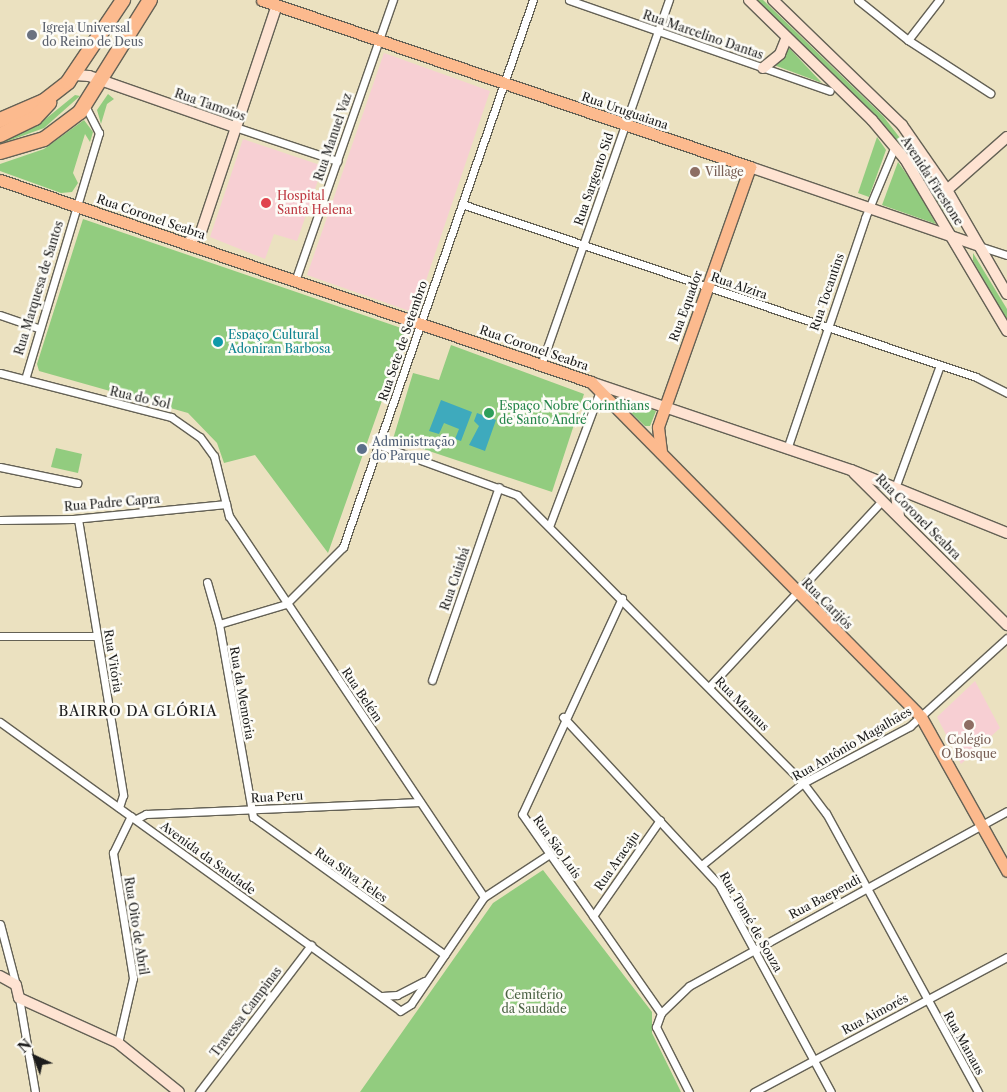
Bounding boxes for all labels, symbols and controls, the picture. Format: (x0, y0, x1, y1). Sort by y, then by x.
street label: Rua Marcelino Dantas (641, 8, 765, 62)
place label: Igreja Universal do Reino de Deus (42, 21, 143, 49)
marker: Igreja Universal do Reino de Deus (26, 29, 38, 41)
street label: Rua Tamoios (172, 86, 248, 124)
street label: Rua Uruguaiana (580, 89, 670, 133)
street label: Rua Manuel Vaz (311, 91, 355, 183)
street label: Rua Sargento Sid (571, 131, 617, 227)
street label: Avenida Firestone (898, 134, 966, 228)
place label: Village (705, 165, 744, 179)
marker: Village (689, 166, 701, 178)
place label: Hospital Santa Helena (277, 189, 353, 217)
street label: Rua Coronel Seabra (95, 192, 207, 242)
marker: Hospital Santa Helena (259, 196, 273, 210)
street label: Rua Marquesa de Santos (12, 219, 66, 357)
street label: Rua Tocantins (807, 251, 847, 333)
street label: Rua Equador (666, 268, 706, 344)
street label: Rua Alzira (709, 270, 769, 302)
street label: Rua Sete de Setembro (376, 279, 430, 403)
street label: Rua Coronel Seabra (478, 323, 590, 373)
place label: Espaço Cultural Adoniran Barbosa (228, 328, 331, 356)
marker: Espaço Cultural Adoniran Barbosa (212, 336, 224, 348)
street label: Rua do Sol (108, 384, 172, 412)
place label: Espaço Nobre Corinthians de Santo André (499, 399, 650, 427)
marker: Espaço Nobre Corinthians de Santo André (483, 407, 495, 419)
place label: Administração do Parque (372, 435, 455, 463)
marker: Administração do Parque (356, 443, 368, 455)
street label: Rua Coronel Seabra (872, 471, 964, 563)
street label: Rua Padre Capra (63, 492, 161, 514)
street label: Rua Cuiabá (437, 546, 473, 612)
street label: Rua Carijós (799, 576, 855, 632)
street label: Rua Vitória (101, 628, 125, 694)
street label: Rua da Memória (227, 645, 257, 741)
street label: Rua Belém (339, 665, 385, 725)
street label: Rua Manaus (712, 674, 772, 734)
district label: BAIRRO DA GLÓRIA (56, 703, 220, 719)
street label: Rua Antônio Magalhães (790, 704, 914, 784)
marker: Colégio O Bosque (963, 719, 975, 731)
place label: Colégio O Bosque (941, 733, 997, 761)
street label: Rua Peru (250, 788, 304, 806)
street label: Rua São Luís (530, 813, 584, 881)
street label: Avenida da Saudade (157, 819, 259, 897)
street label: Rua Aracaju (591, 828, 643, 894)
street label: Rua Silva Teles (312, 845, 390, 905)
street label: Rua Tomé de Souza (716, 869, 786, 975)
street label: Rua Baependi (786, 872, 864, 922)
street label: Rua Oito de Abril (121, 876, 151, 976)
street label: Travessa Campinas (207, 964, 285, 1060)
park label: Cemitério da Saudade (501, 988, 567, 1016)
street label: Rua Aimorés (839, 990, 911, 1038)
street label: Rua Manaus (941, 1009, 987, 1077)
north arrow (10, 1032, 60, 1082)
text: N (14, 1035, 35, 1057)

